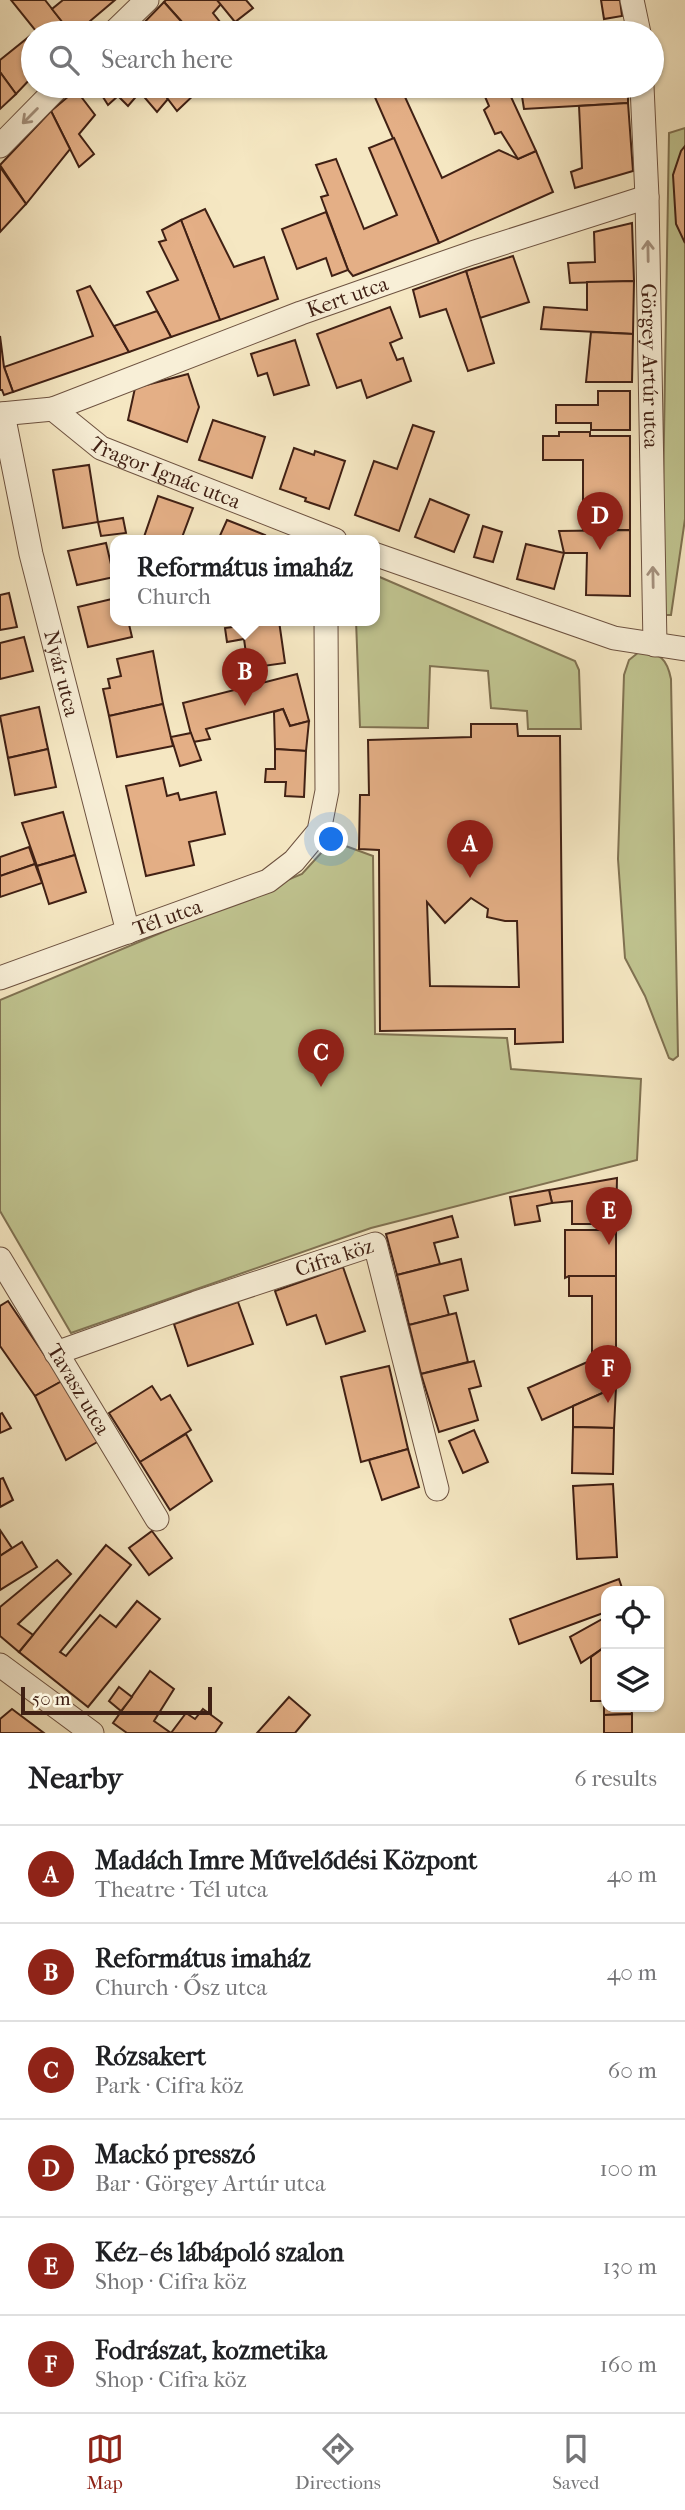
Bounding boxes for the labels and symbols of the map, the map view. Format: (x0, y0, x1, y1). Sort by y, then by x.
one-way arrow (21, 107, 38, 124)
one-way arrow (641, 240, 654, 263)
street label: Kert utca (303, 271, 392, 322)
street label: Görgey Artúr utca (637, 283, 663, 449)
street label: Tragor Ignác utca (85, 432, 244, 514)
pin: D (577, 492, 623, 550)
one-way arrow (647, 565, 660, 588)
street label: Nyár utca (39, 628, 84, 719)
pin: B (222, 648, 268, 706)
pin: A (447, 820, 493, 878)
your location (314, 822, 348, 856)
street label: Tél utca (130, 894, 205, 941)
pin: C (298, 1029, 344, 1087)
pin: E (586, 1187, 632, 1245)
street label: Cifra köz (292, 1233, 376, 1282)
street label: Tavasz utca (42, 1339, 115, 1439)
pin: F (585, 1345, 631, 1403)
scale bar (21, 1684, 212, 1716)

